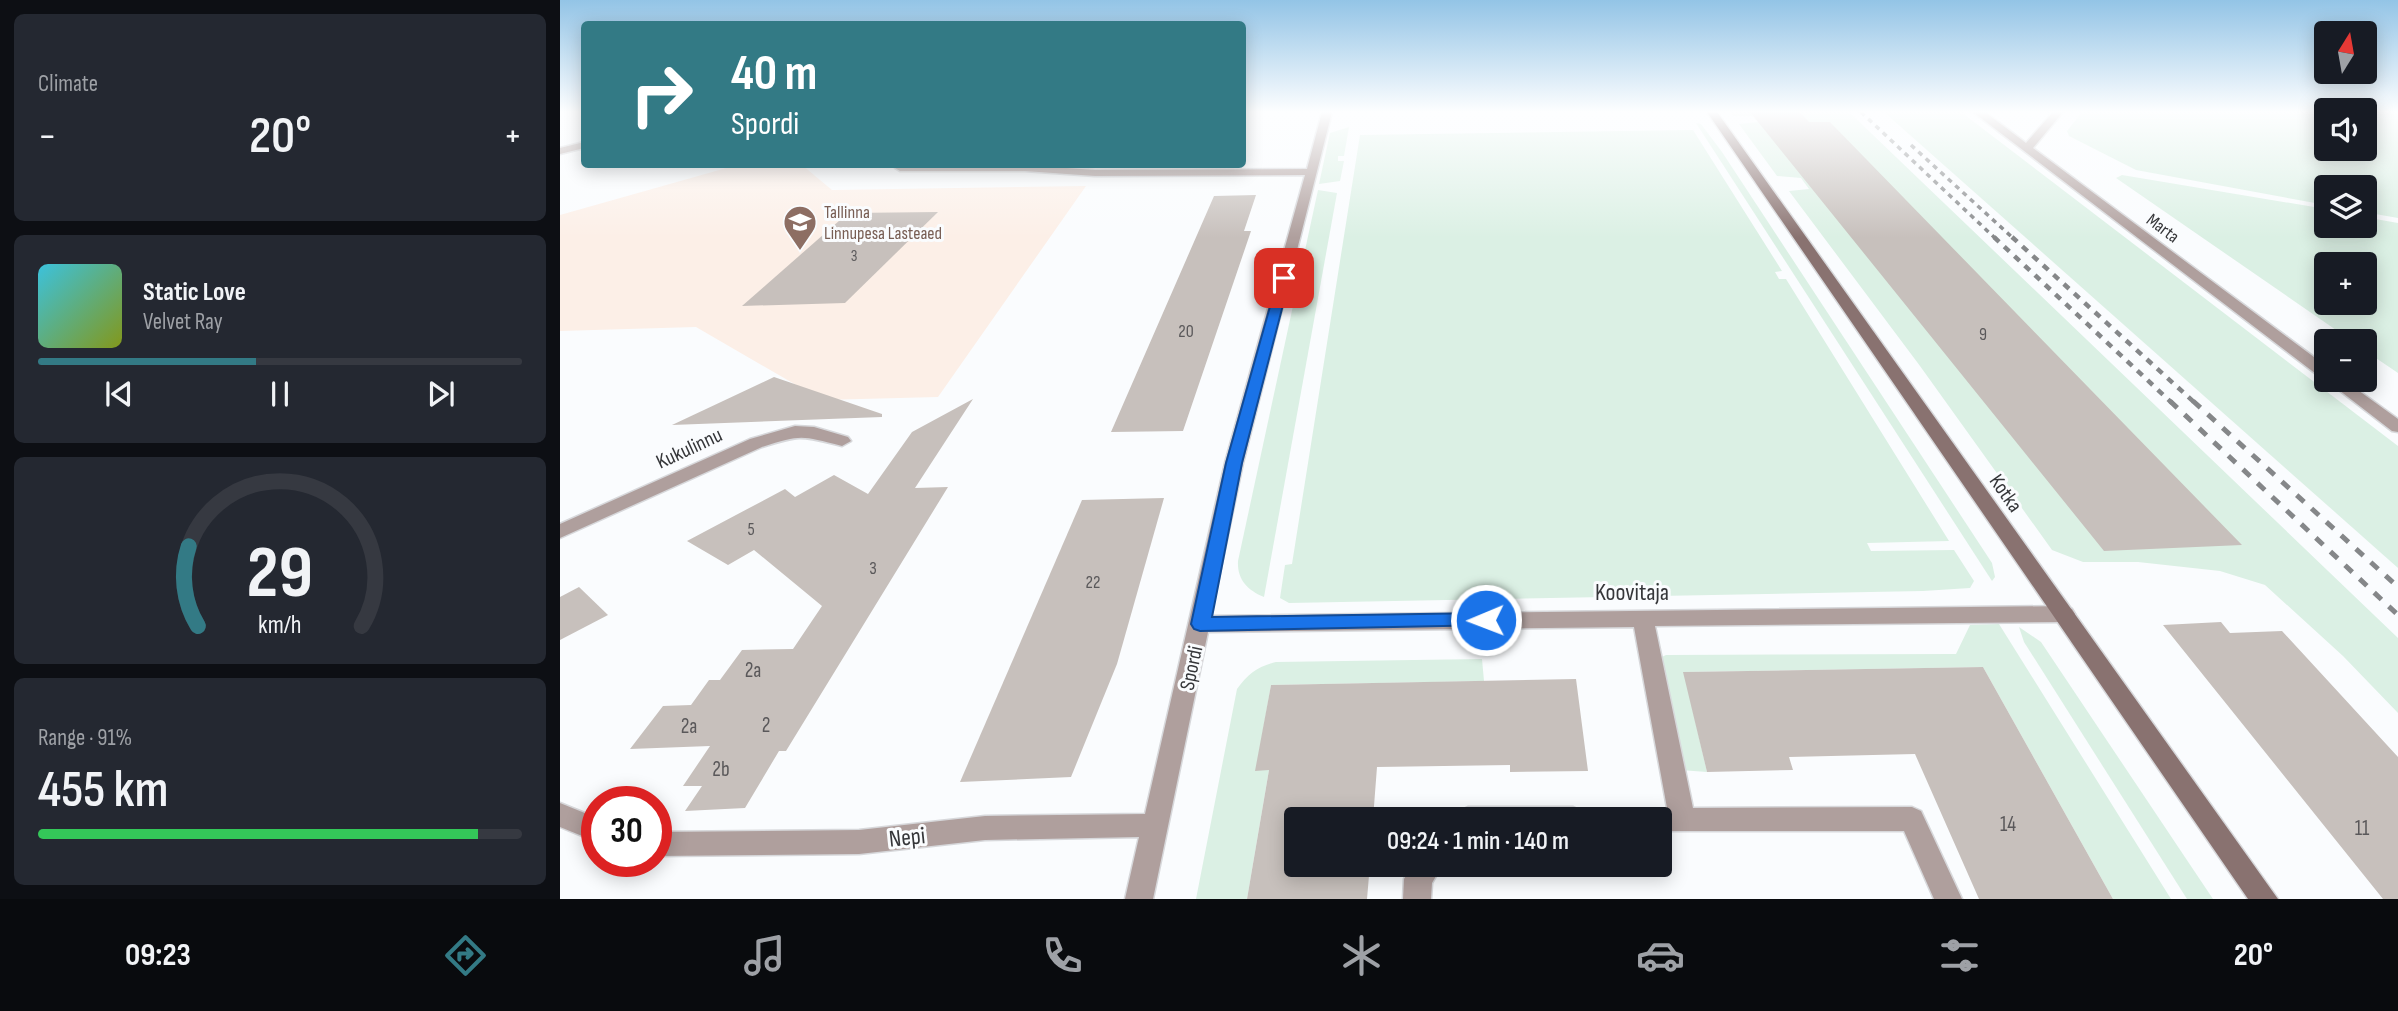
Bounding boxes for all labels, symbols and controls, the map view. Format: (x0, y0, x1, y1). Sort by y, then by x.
north arrow (2314, 21, 2376, 84)
map controls (2314, 21, 2377, 392)
text: 40 m (731, 45, 817, 104)
icon: right (616, 49, 707, 140)
text: Climate (38, 70, 98, 98)
button: sound (2314, 98, 2377, 161)
text: 20° (249, 105, 311, 168)
text: Spordi (731, 105, 799, 144)
text: − (38, 114, 57, 159)
text: + (503, 114, 522, 159)
button: layers (2314, 175, 2377, 238)
place label: Tallinna Linnupesa Lasteaed (824, 202, 942, 244)
school or university icon: Tallinna Linnupesa Lasteaed (781, 203, 819, 252)
street label: Marta (2142, 209, 2183, 247)
house number: 3 (851, 247, 857, 266)
pin (1254, 248, 1314, 308)
button: + (2314, 252, 2377, 315)
icon: arrive (1265, 259, 1303, 297)
text: Static Love (143, 277, 246, 308)
text: Velvet Ray (143, 308, 223, 336)
house number: 20 (1178, 321, 1194, 342)
house number: 9 (1979, 324, 1987, 345)
button: − (2314, 329, 2377, 392)
icon: previous (100, 375, 138, 413)
icon: pause (261, 375, 299, 413)
icon: next (422, 375, 460, 413)
street label: Kukulinnu (652, 422, 726, 475)
street label: Kotka (1984, 470, 2027, 517)
house number: 5 (747, 519, 755, 540)
text: 29 (247, 531, 313, 619)
house number: 3 (869, 558, 877, 579)
house number: 22 (1086, 572, 1100, 593)
street label: Koovitaja (1595, 578, 1669, 607)
position arrow (1449, 583, 1523, 657)
text: km/h (258, 610, 302, 641)
street label: Spordi (1175, 644, 1208, 693)
house number: 2a (745, 658, 761, 683)
house number: 2 (762, 713, 770, 738)
house number: 2a (681, 714, 697, 739)
text: Range · 91% (38, 724, 132, 752)
house number: 2b (712, 757, 730, 782)
text: 455 km (38, 759, 169, 822)
speed limit sign: 30 (581, 786, 672, 877)
house number: 14 (2000, 812, 2016, 837)
house number: 11 (2355, 816, 2370, 841)
street label: Nepi (887, 821, 927, 854)
text: 09:24 · 1 min · 140 m (1387, 826, 1569, 857)
icon: directions (441, 931, 490, 980)
icon: music (740, 931, 789, 980)
icon: phone (1038, 931, 1087, 980)
icon: climate (1337, 931, 1386, 980)
icon: car (1636, 931, 1685, 980)
icon: filters (1935, 931, 1984, 980)
text: 09:23 (125, 936, 191, 975)
text: 20° (2234, 936, 2273, 975)

